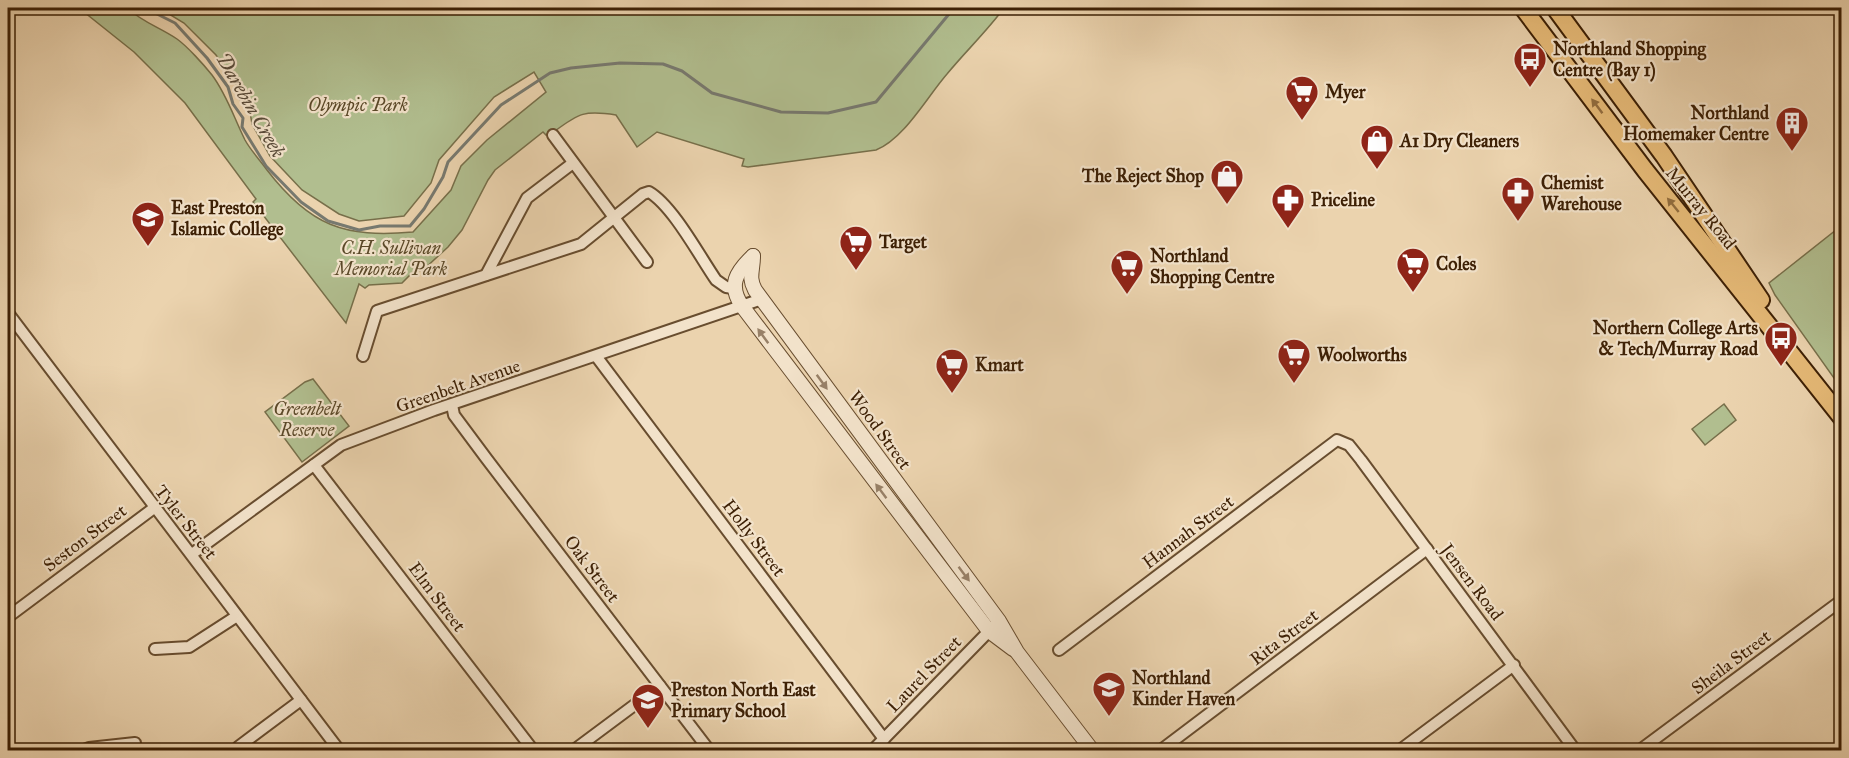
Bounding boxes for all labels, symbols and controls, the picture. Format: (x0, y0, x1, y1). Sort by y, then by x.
place label: Northland Shopping Centre (Bay 1) (1553, 38, 1707, 82)
bus stop icon: Northland Shopping Centre (Bay 1) (1512, 41, 1548, 88)
water label: Darebin Creek (211, 48, 291, 162)
supermarket icon: Myer (1284, 74, 1320, 121)
place label: Myer (1325, 81, 1367, 104)
park label: Olympic Park (308, 94, 408, 117)
one-way arrow (1592, 99, 1604, 114)
place label: Northland Homemaker Centre (1623, 102, 1770, 145)
building icon: Northland Homemaker Centre (1774, 105, 1810, 152)
shop icon: A1 Dry Cleaners (1359, 123, 1395, 170)
place label: A1 Dry Cleaners (1399, 130, 1520, 153)
shop icon: The Reject Shop (1209, 158, 1245, 205)
street label: Murray Road (1661, 162, 1741, 254)
place label: The Reject Shop (1081, 165, 1204, 188)
place label: Chemist Warehouse (1541, 172, 1622, 215)
pharmacy icon: Chemist Warehouse (1500, 175, 1536, 222)
pharmacy icon: Priceline (1270, 182, 1306, 229)
place label: Priceline (1311, 189, 1375, 211)
place label: East Preston Islamic College (171, 197, 284, 241)
one-way arrow (1667, 198, 1680, 213)
school or university icon: East Preston Islamic College (130, 200, 166, 247)
supermarket icon: Target (838, 224, 874, 271)
place label: Target (878, 231, 927, 254)
park label: C.H. Sullivan Memorial Park (333, 237, 447, 280)
place label: Northland Shopping Centre (1150, 245, 1275, 289)
supermarket icon: Coles (1395, 246, 1431, 293)
supermarket icon: Northland Shopping Centre (1109, 248, 1145, 295)
place label: Coles (1436, 253, 1477, 275)
place label: Northern College Arts & Tech/Murray Road (1593, 317, 1759, 361)
bus stop icon: Northern College Arts & Tech/Murray Road (1763, 320, 1799, 367)
one-way arrow (757, 328, 769, 344)
supermarket icon: Woolworths (1276, 337, 1312, 384)
place label: Woolworths (1317, 344, 1407, 366)
supermarket icon: Kmart (934, 347, 970, 394)
street label: Greenbelt Avenue (393, 354, 523, 418)
place label: Kmart (975, 354, 1024, 376)
one-way arrow (816, 375, 828, 390)
street label: Wood Street (844, 386, 916, 474)
park label: Greenbelt Reserve (273, 398, 342, 441)
street label: Tyler Street (150, 480, 222, 564)
one-way arrow (875, 483, 887, 499)
street label: Hannah Street (1138, 490, 1239, 574)
street label: Holly Street (718, 495, 791, 581)
street label: Seston Street (39, 499, 131, 576)
street label: Oak Street (560, 531, 625, 607)
street label: Jensen Road (1434, 538, 1508, 625)
street label: Elm Street (404, 558, 471, 637)
one-way arrow (957, 566, 970, 582)
street label: Rita Street (1245, 604, 1323, 670)
street label: Sheila Street (1687, 625, 1776, 699)
street label: Laurel Street (882, 631, 966, 717)
place label: Northland Kinder Haven (1132, 667, 1236, 710)
school or university icon: Northland Kinder Haven (1091, 670, 1127, 717)
place label: Preston North East Primary School (671, 679, 816, 723)
school or university icon: Preston North East Primary School (630, 682, 666, 729)

